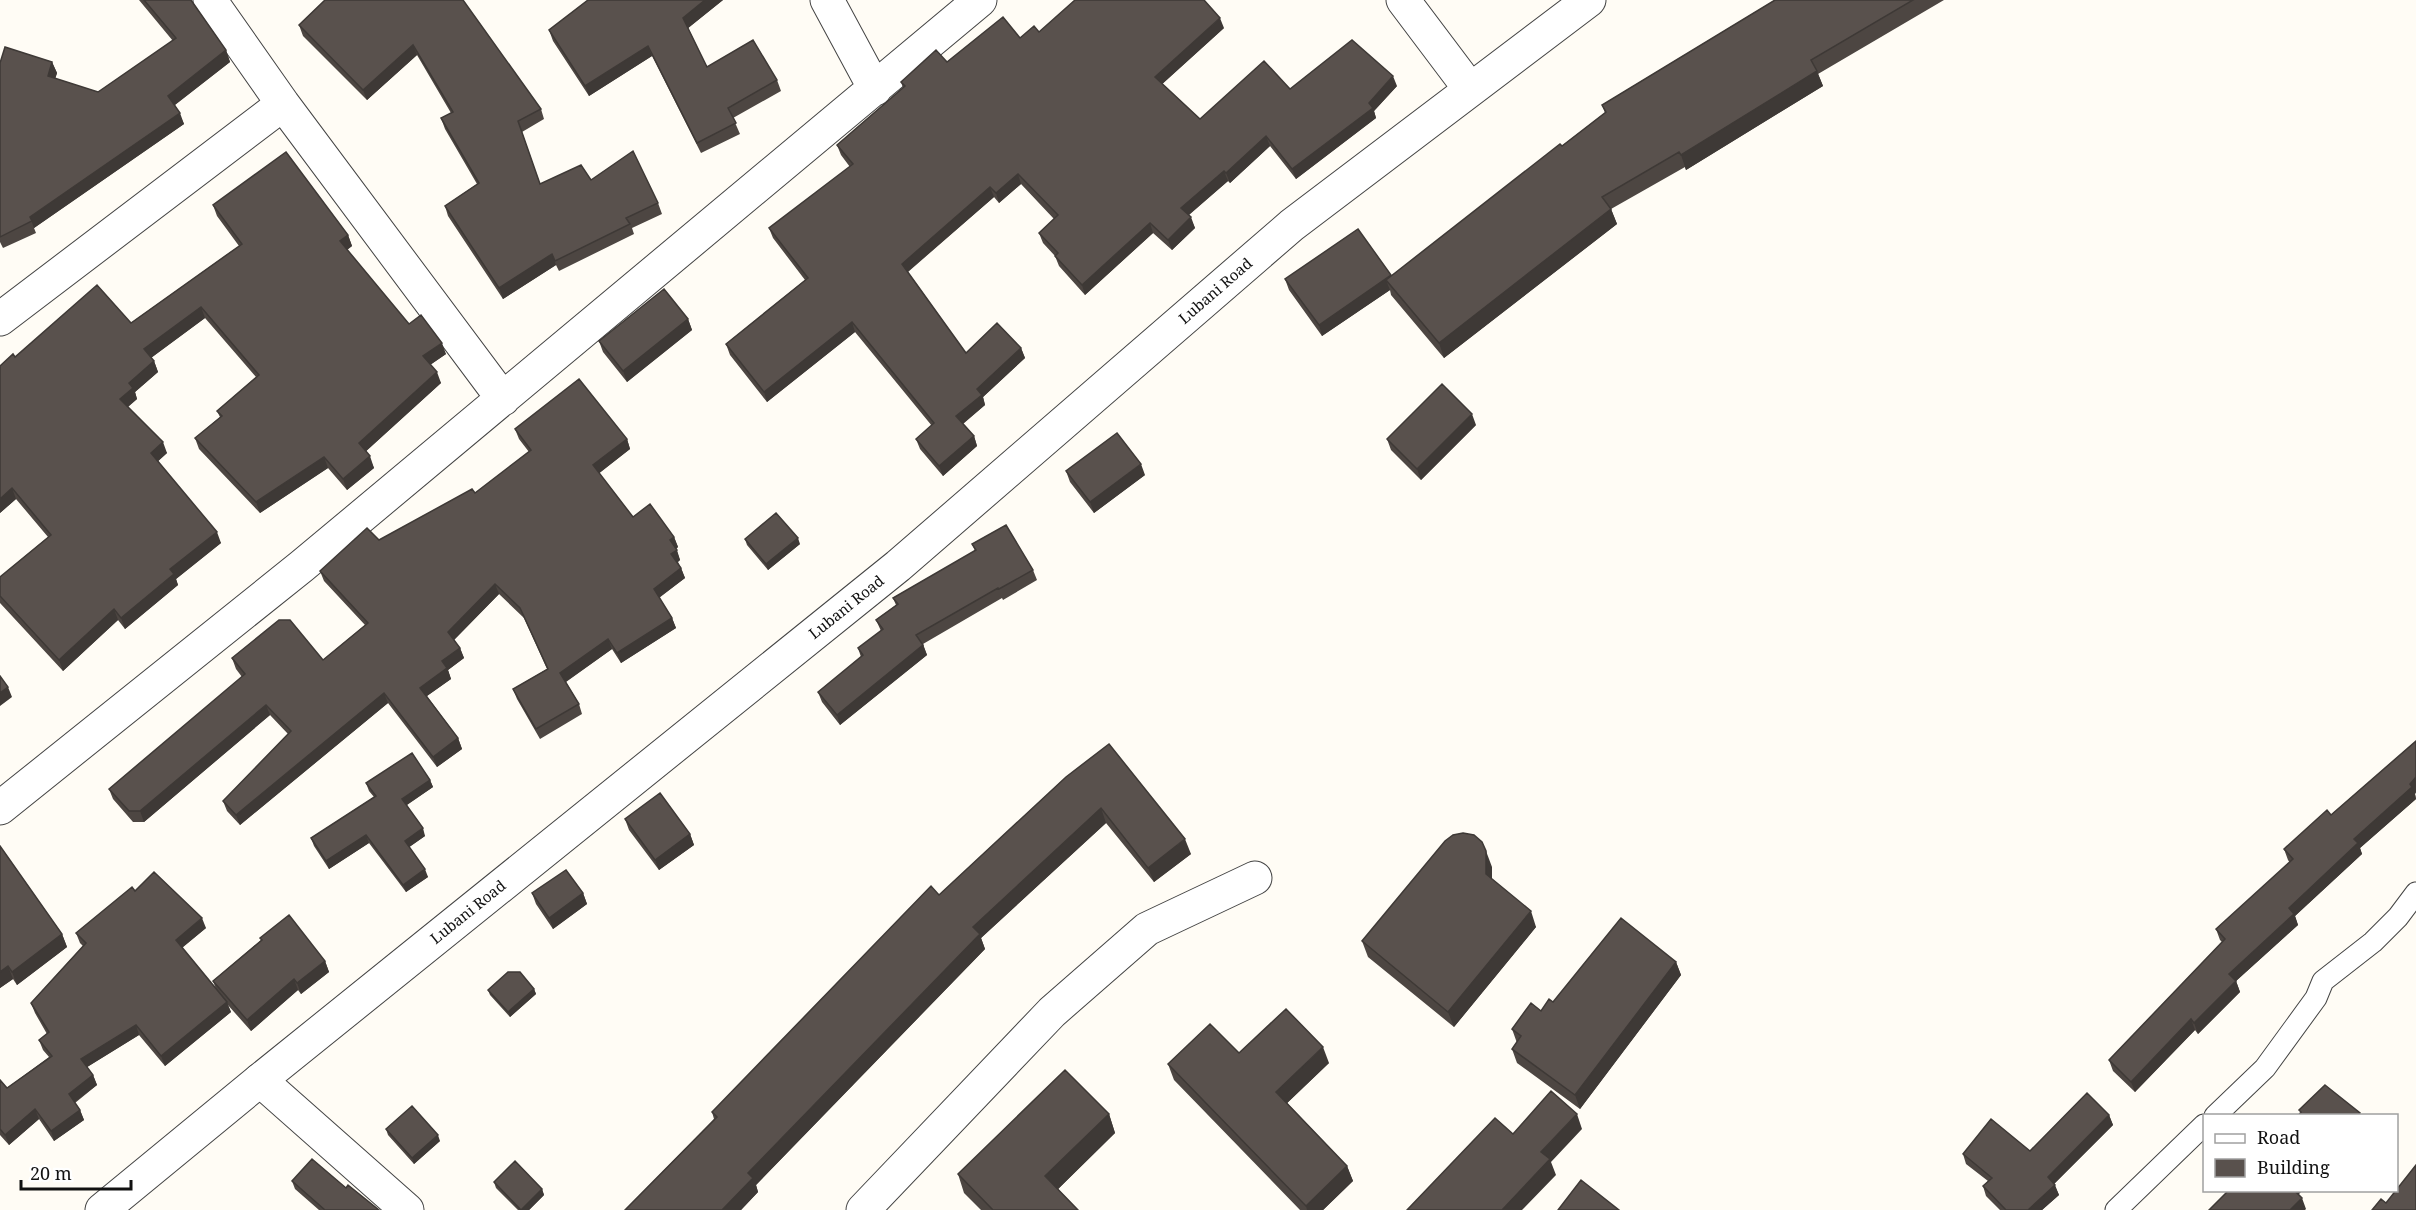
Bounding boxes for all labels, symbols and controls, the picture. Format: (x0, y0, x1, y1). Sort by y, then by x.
street label: Lubani Road (1174, 253, 1256, 328)
street label: Lubani Road (804, 570, 888, 643)
street label: Lubani Road (426, 875, 509, 948)
legend (2203, 1114, 2398, 1192)
text: Road (2257, 1125, 2300, 1149)
scale bar (21, 1153, 130, 1191)
text: Building (2257, 1155, 2330, 1179)
text: 20 m (30, 1161, 72, 1185)

